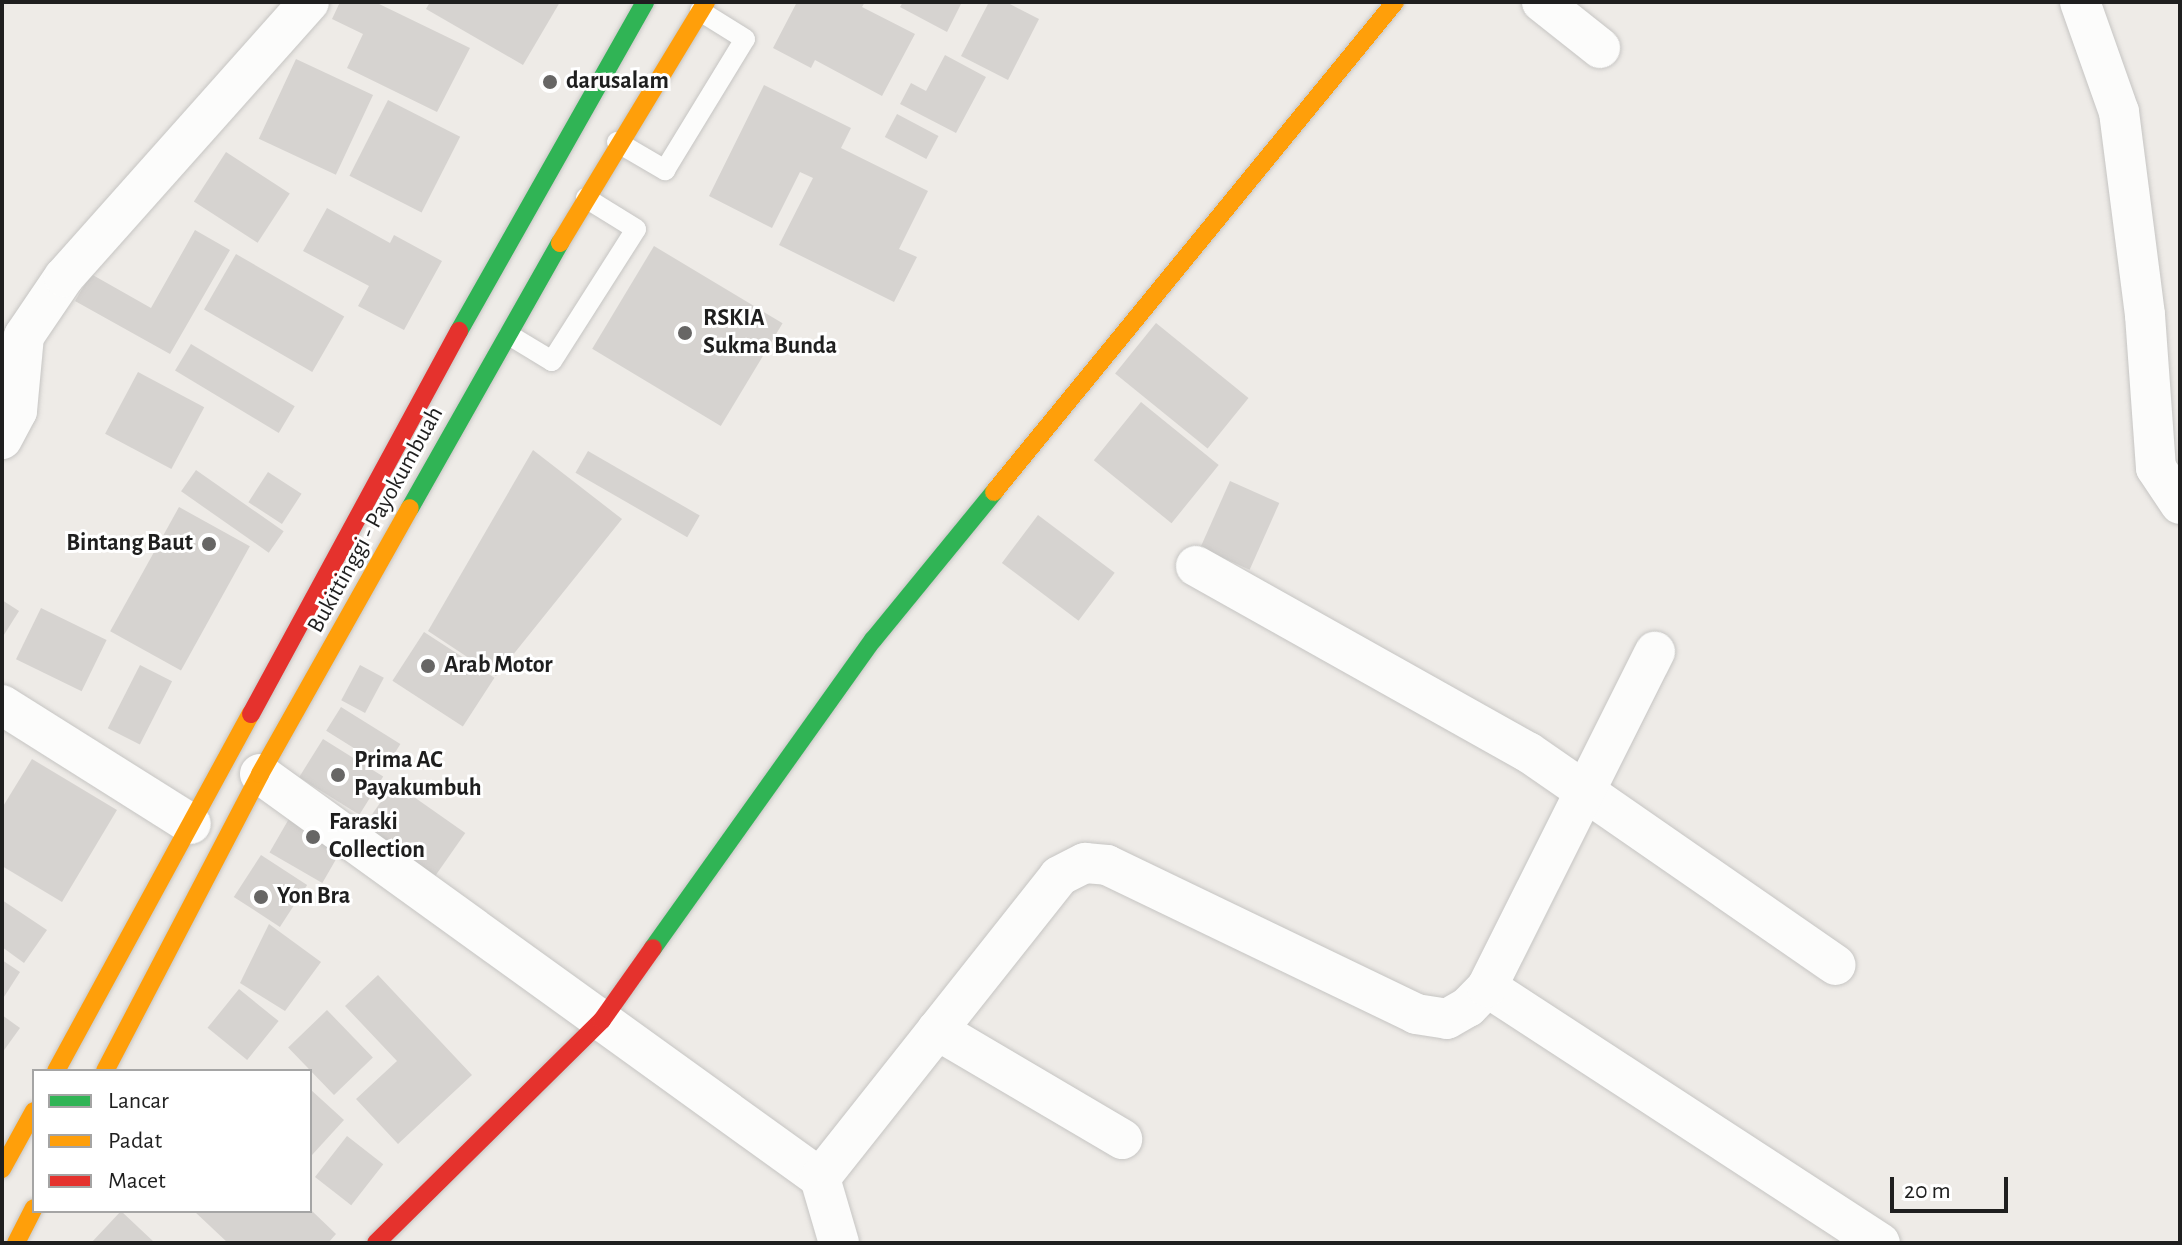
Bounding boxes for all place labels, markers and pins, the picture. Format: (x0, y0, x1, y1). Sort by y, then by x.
place label: darusalam (566, 68, 669, 96)
marker: darusalam (541, 73, 559, 91)
place label: RSKIA Sukma Bunda (703, 305, 837, 361)
marker: RSKIA Sukma Bunda (674, 322, 696, 344)
place label: Bintang Baut (66, 530, 193, 558)
marker: Bintang Baut (200, 535, 218, 553)
place label: Arab Motor (444, 652, 553, 680)
marker: Arab Motor (419, 657, 437, 675)
place label: Prima AC Payakumbuh (354, 747, 482, 803)
marker: Prima AC Payakumbuh (329, 766, 347, 784)
place label: Faraski Collection (329, 809, 425, 865)
marker: Faraski Collection (304, 828, 322, 846)
place label: Yon Bra (277, 883, 350, 911)
marker: Yon Bra (252, 888, 270, 906)

